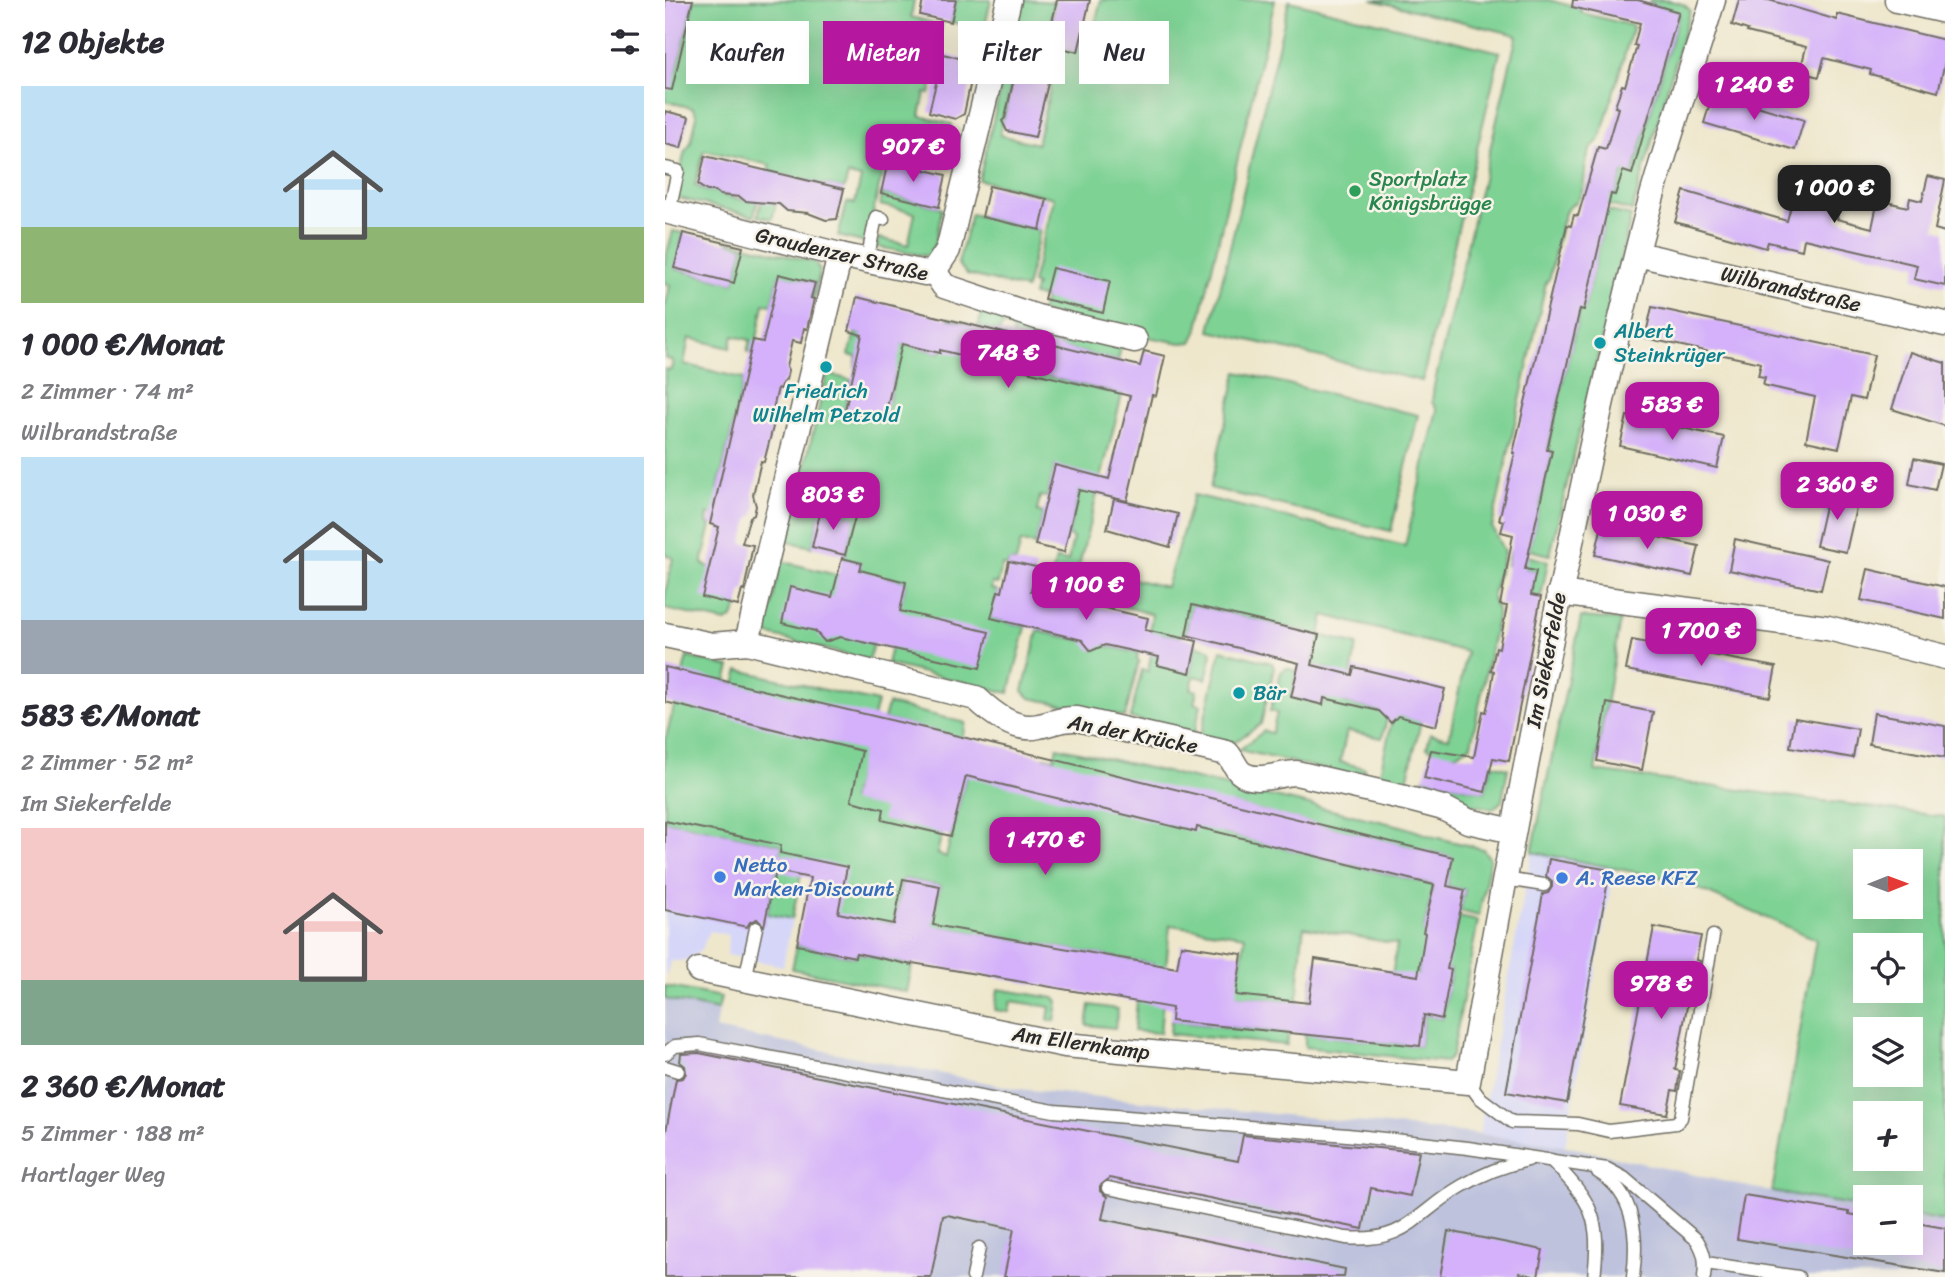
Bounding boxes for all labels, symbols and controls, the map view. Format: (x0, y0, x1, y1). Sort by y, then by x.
text: 12 Objekte (21, 15, 165, 69)
chip: Kaufen (686, 21, 809, 84)
chip: Mieten (823, 21, 944, 84)
chip: Filter (958, 21, 1065, 84)
chip: Neu (1079, 21, 1169, 84)
icon: filters (606, 23, 644, 61)
pin: 1 240 € (1689, 62, 1819, 122)
text: 1 240 € (1714, 64, 1794, 105)
pin: 907 € (864, 124, 962, 184)
text: 907 € (881, 126, 945, 167)
icon: home (270, 132, 396, 258)
place label: Sportplatz Königsbrügge (1369, 160, 1492, 222)
pin: 1 000 € (1769, 166, 1899, 225)
text: 1 000 € (1794, 167, 1874, 208)
marker: Sportplatz Königsbrügge (1347, 183, 1363, 199)
street label: Graudenzer Straße (752, 216, 932, 292)
street label: Wilbrandstraße (1717, 254, 1865, 324)
place label: Albert Steinkrüger (1613, 312, 1726, 374)
text: 1 000 €/Monat (21, 317, 225, 371)
pin: 748 € (959, 330, 1057, 390)
text: 748 € (977, 332, 1039, 373)
marker: Albert Steinkrüger (1592, 335, 1608, 351)
marker: Friedrich Wilhelm Petzold (818, 359, 834, 375)
text: 2 Zimmer · 74 m² (21, 371, 194, 412)
place label: Friedrich Wilhelm Petzold (752, 372, 901, 434)
pin: 583 € (1623, 382, 1721, 442)
text: 583 € (1641, 384, 1703, 425)
text: Wilbrandstraße (21, 412, 178, 453)
pin: 2 360 € (1772, 462, 1902, 522)
text: 2 360 € (1797, 464, 1877, 505)
pin: 803 € (784, 472, 882, 532)
text: 803 € (802, 474, 864, 515)
pin: 1 030 € (1582, 491, 1712, 551)
text: 1 030 € (1608, 493, 1686, 534)
icon: home (270, 503, 396, 629)
pin: 1 100 € (1021, 562, 1151, 622)
text: 1 100 € (1048, 564, 1124, 605)
street label: Im Siekerfelde (1514, 589, 1578, 732)
pin: 1 700 € (1636, 608, 1766, 668)
text: 1 700 € (1661, 610, 1741, 651)
place label: Bär (1253, 674, 1287, 712)
marker: Bär (1231, 685, 1247, 701)
text: 583 €/Monat (21, 688, 201, 742)
street label: An der Krücke (1064, 703, 1201, 765)
text: 2 Zimmer · 52 m² (21, 742, 194, 783)
text: Im Siekerfelde (21, 783, 172, 824)
pin: 1 470 € (980, 818, 1110, 877)
text: 1 470 € (1005, 819, 1085, 860)
place label: Netto Marken-Discount (734, 846, 894, 908)
north arrow (1853, 849, 1923, 919)
map controls (1853, 849, 1923, 1255)
place label: A. Reese KFZ (1575, 859, 1698, 897)
marker: Netto Marken-Discount (712, 869, 728, 885)
marker: A. Reese KFZ (1554, 870, 1570, 886)
icon: home (270, 874, 396, 1000)
button: locate (1853, 933, 1923, 1003)
pin: 978 € (1612, 962, 1710, 1021)
text: 978 € (1630, 963, 1692, 1004)
street label: Am Ellernkamp (1009, 1014, 1152, 1071)
button: layers (1853, 1017, 1923, 1087)
text: 2 360 €/Monat (21, 1059, 225, 1113)
button: + (1853, 1101, 1923, 1171)
text: 5 Zimmer · 188 m² (21, 1113, 205, 1154)
text: Hartlager Weg (21, 1154, 166, 1195)
button: − (1853, 1185, 1923, 1255)

